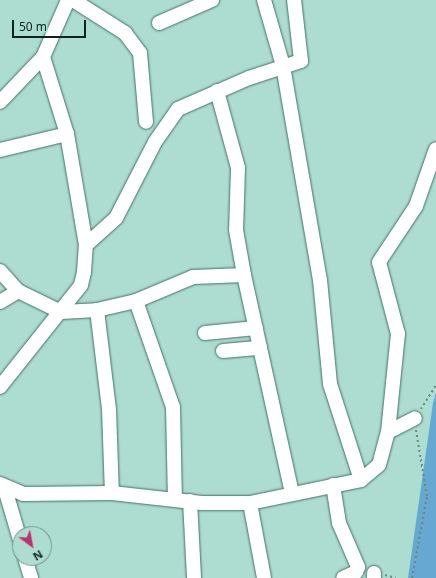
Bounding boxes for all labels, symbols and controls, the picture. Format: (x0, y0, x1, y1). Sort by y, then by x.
scale bar (14, 12, 88, 38)
text: 50 m (19, 18, 47, 35)
north arrow (12, 526, 52, 566)
text: N (30, 547, 46, 564)

